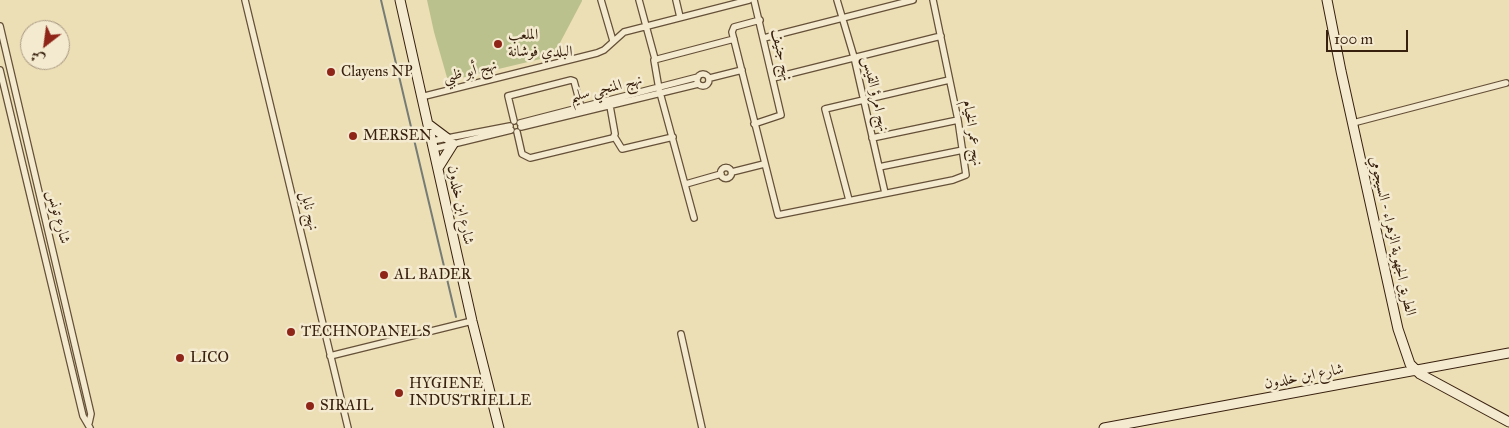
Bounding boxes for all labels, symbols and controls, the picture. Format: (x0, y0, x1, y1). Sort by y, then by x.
north arrow (20, 20, 70, 70)
scale bar (1329, 20, 1412, 52)
place label: الملعب البلدي فوشانة (508, 26, 572, 61)
street label: نهج جنيف (766, 27, 796, 83)
text: 100 m (1334, 30, 1373, 48)
marker: الملعب البلدي فوشانة (492, 38, 504, 50)
text: ش (27, 47, 48, 68)
street label: نهج امرؤ القيس (858, 54, 892, 134)
street label: نهج أبو ظبي (441, 57, 499, 87)
place label: Clayens NP (341, 63, 413, 81)
marker: Clayens NP (325, 66, 337, 78)
street label: نهج المنجي سليم (568, 71, 644, 107)
street label: نهج عمر الخيام (958, 99, 986, 167)
place label: MERSEN (363, 127, 432, 145)
marker: MERSEN (347, 130, 359, 142)
street label: الطريق الجهوية الزهراء - السيجومي (1365, 154, 1419, 318)
street label: شارع ابن خلدون (443, 164, 477, 246)
street label: شارع تونس (43, 188, 73, 246)
street label: نهج نابل (296, 190, 322, 232)
place label: AL BADER (394, 266, 471, 284)
marker: AL BADER (378, 269, 390, 281)
place label: TECHNOPANELS (301, 323, 431, 341)
marker: TECHNOPANELS (285, 326, 297, 338)
place label: LICO (190, 349, 229, 367)
marker: LICO (174, 352, 186, 364)
street label: شارع ابن خلدون (1263, 360, 1345, 394)
place label: HYGIENE INDUSTRIELLE (409, 375, 531, 410)
marker: HYGIENE INDUSTRIELLE (393, 387, 405, 399)
place label: SIRAIL (320, 397, 373, 415)
marker: SIRAIL (304, 400, 316, 412)

